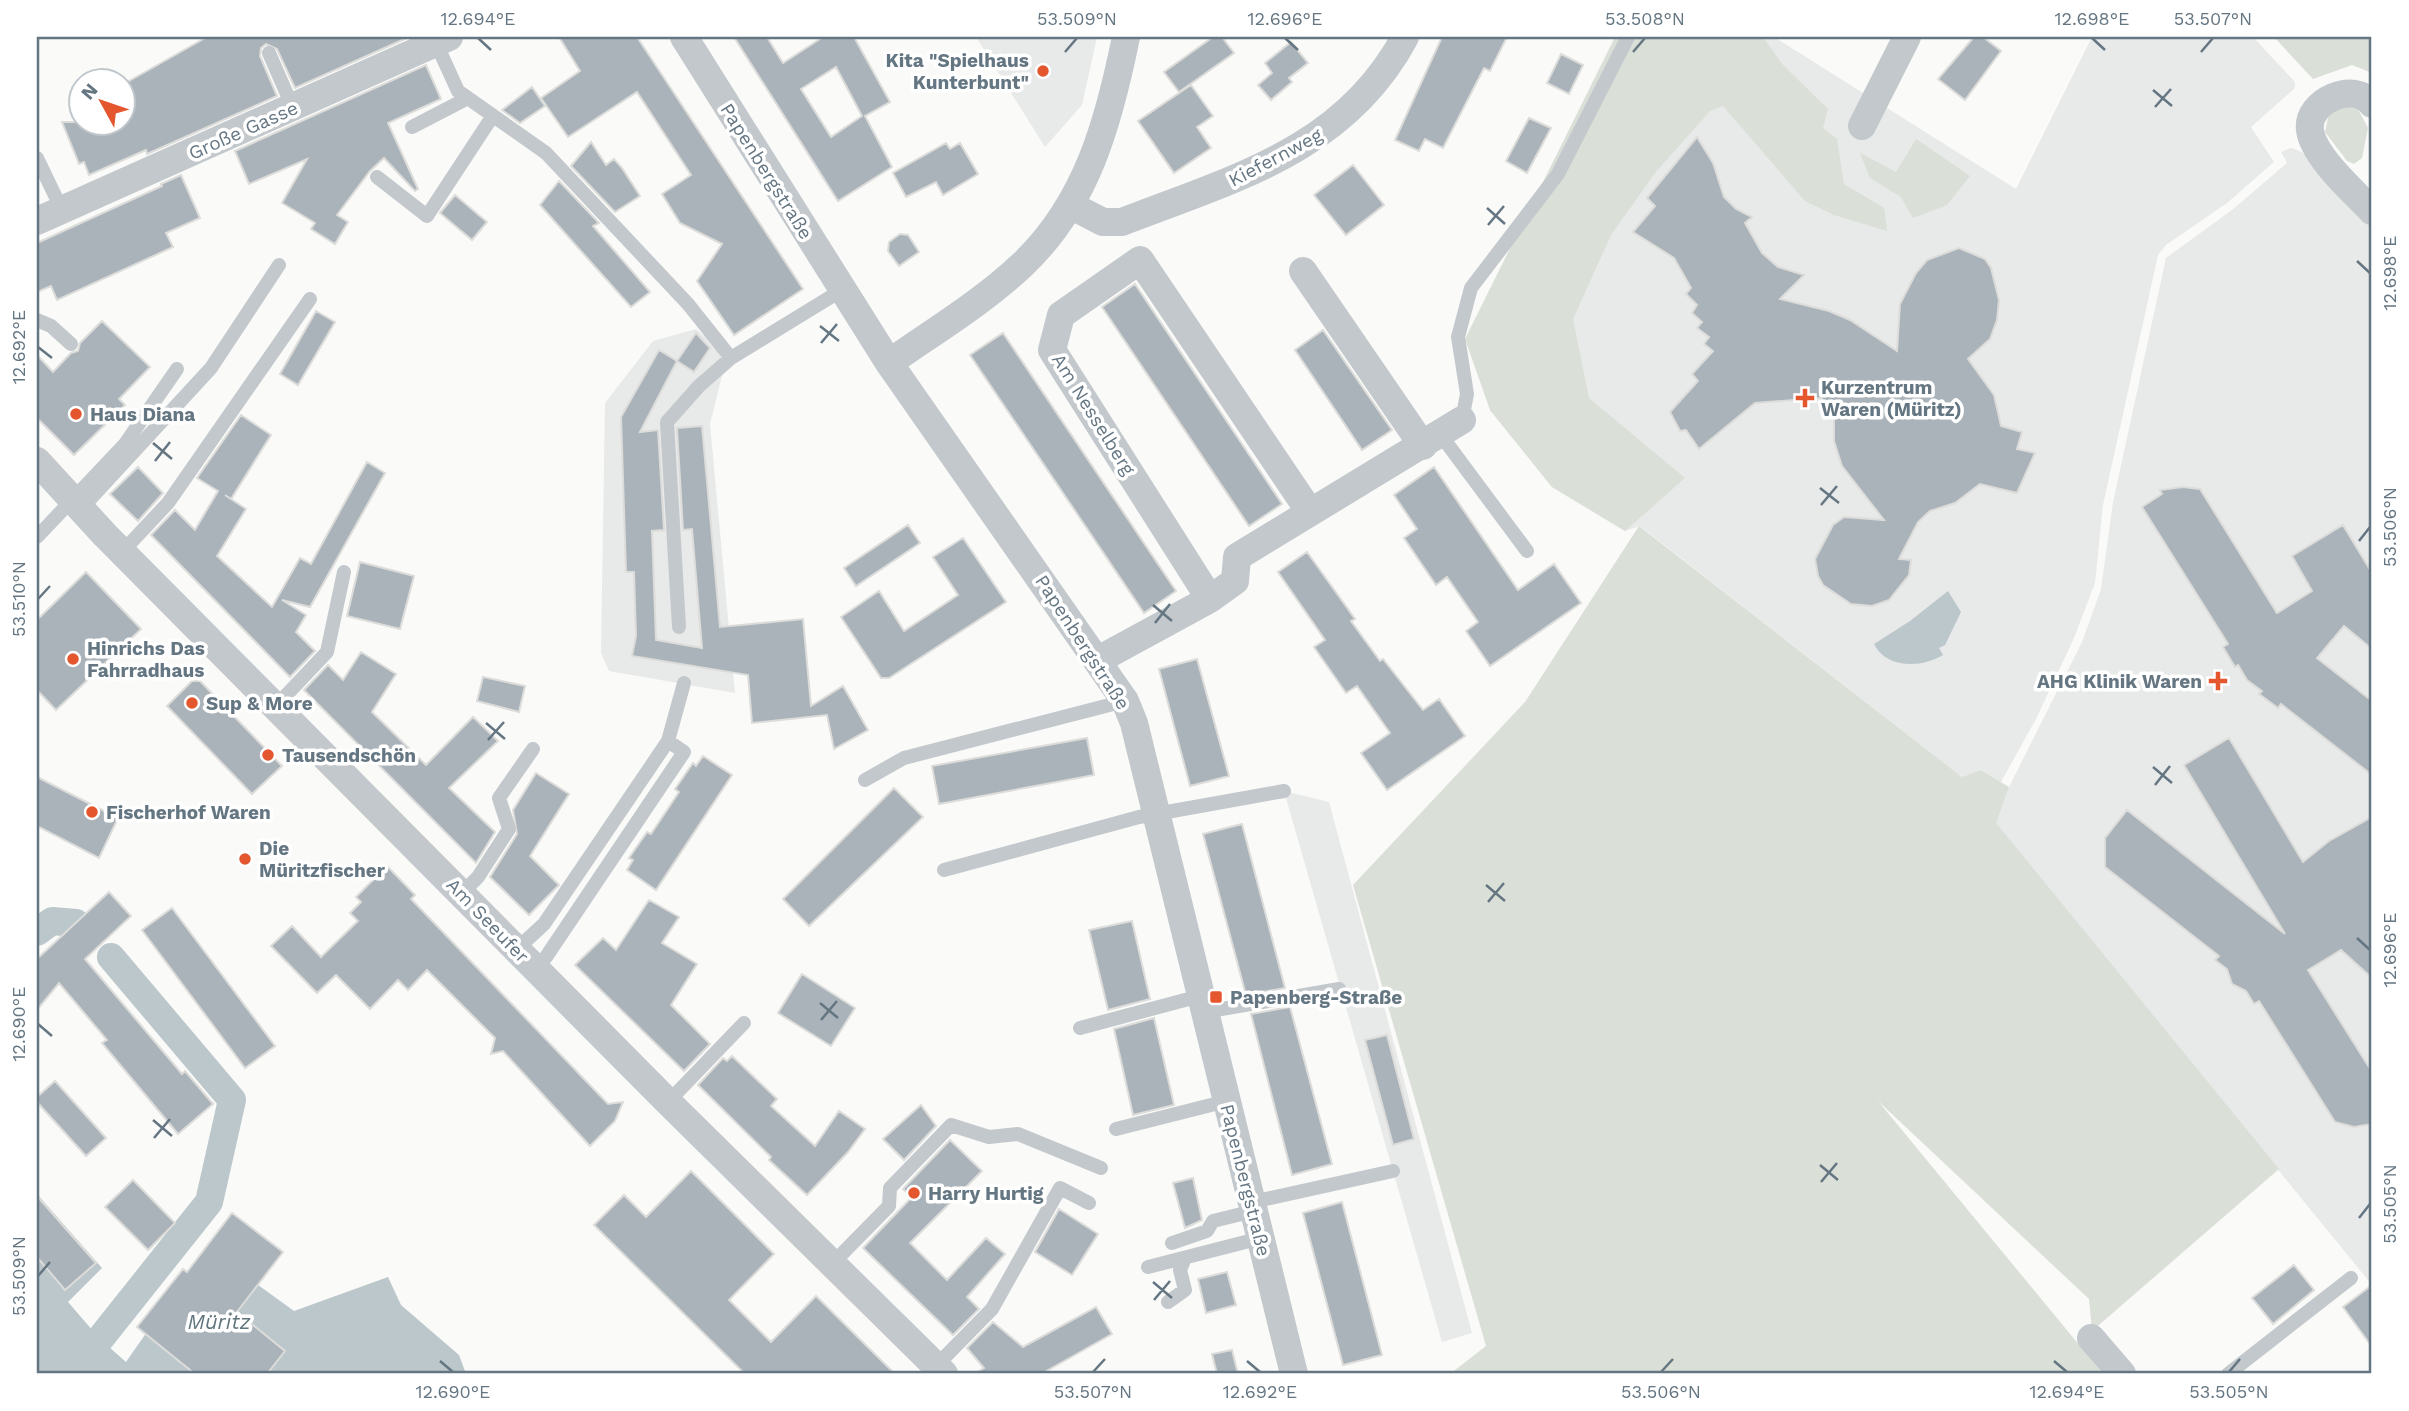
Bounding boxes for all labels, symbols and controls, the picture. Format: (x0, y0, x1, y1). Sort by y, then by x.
text: 12.694°E (441, 8, 515, 29)
text: 53.509°N (1037, 8, 1117, 29)
text: 12.696°E (1248, 8, 1322, 29)
text: 53.508°N (1605, 8, 1685, 29)
text: 12.698°E (2055, 8, 2129, 29)
text: 53.507°N (2174, 8, 2252, 29)
place label: Kita "Spielhaus Kunterbunt" (886, 49, 1029, 94)
marker: Kita "Spielhaus Kunterbunt" (1035, 63, 1051, 79)
north arrow (66, 66, 136, 136)
text: N (76, 79, 103, 104)
street label: Große Gasse (185, 96, 301, 165)
street label: Papenbergstraße (715, 99, 818, 244)
street label: Kiefernweg (1225, 123, 1327, 192)
text: 12.698°E (2379, 236, 2400, 310)
text: 12.692°E (8, 310, 29, 384)
street label: Am Nesselberg (1047, 349, 1141, 480)
place label: Kurzentrum Waren (Müritz) (1821, 376, 1962, 421)
marker: Kurzentrum Waren (Müritz) (1795, 388, 1815, 408)
place label: Haus Diana (90, 403, 195, 426)
marker: Haus Diana (68, 406, 84, 422)
text: 53.506°N (2379, 487, 2400, 567)
text: 53.510°N (8, 561, 29, 637)
street label: Papenbergstraße (1030, 571, 1135, 714)
place label: Hinrichs Das Fahrradhaus (87, 637, 205, 682)
marker: Hinrichs Das Fahrradhaus (65, 651, 81, 667)
place label: AHG Klinik Waren (2037, 670, 2202, 693)
marker: AHG Klinik Waren (2208, 671, 2228, 691)
place label: Sup & More (206, 692, 313, 715)
marker: Sup & More (184, 695, 200, 711)
place label: Tausendschön (282, 744, 416, 767)
marker: Tausendschön (260, 747, 276, 763)
place label: Fischerhof Waren (106, 801, 271, 824)
marker: Fischerhof Waren (84, 804, 100, 820)
place label: Die Müritzfischer (259, 837, 386, 882)
marker: Die Müritzfischer (237, 851, 253, 867)
street label: Am Seeufer (442, 873, 534, 968)
text: 12.696°E (2379, 913, 2400, 987)
text: 12.690°E (8, 986, 29, 1062)
place label: Papenberg-Straße (1230, 986, 1402, 1009)
marker: Papenberg-Straße (1208, 989, 1224, 1005)
street label: Papenbergstraße (1215, 1102, 1276, 1259)
text: 53.505°N (2379, 1164, 2400, 1244)
place label: Harry Hurtig (928, 1182, 1044, 1205)
marker: Harry Hurtig (906, 1185, 922, 1201)
text: 53.509°N (8, 1236, 29, 1316)
water label: Müritz (188, 1309, 251, 1334)
text: 12.690°E (415, 1381, 491, 1402)
text: 53.507°N (1054, 1381, 1132, 1402)
text: 12.692°E (1223, 1381, 1297, 1402)
text: 53.506°N (1621, 1381, 1701, 1402)
text: 12.694°E (2030, 1381, 2104, 1402)
text: 53.505°N (2189, 1381, 2269, 1402)

